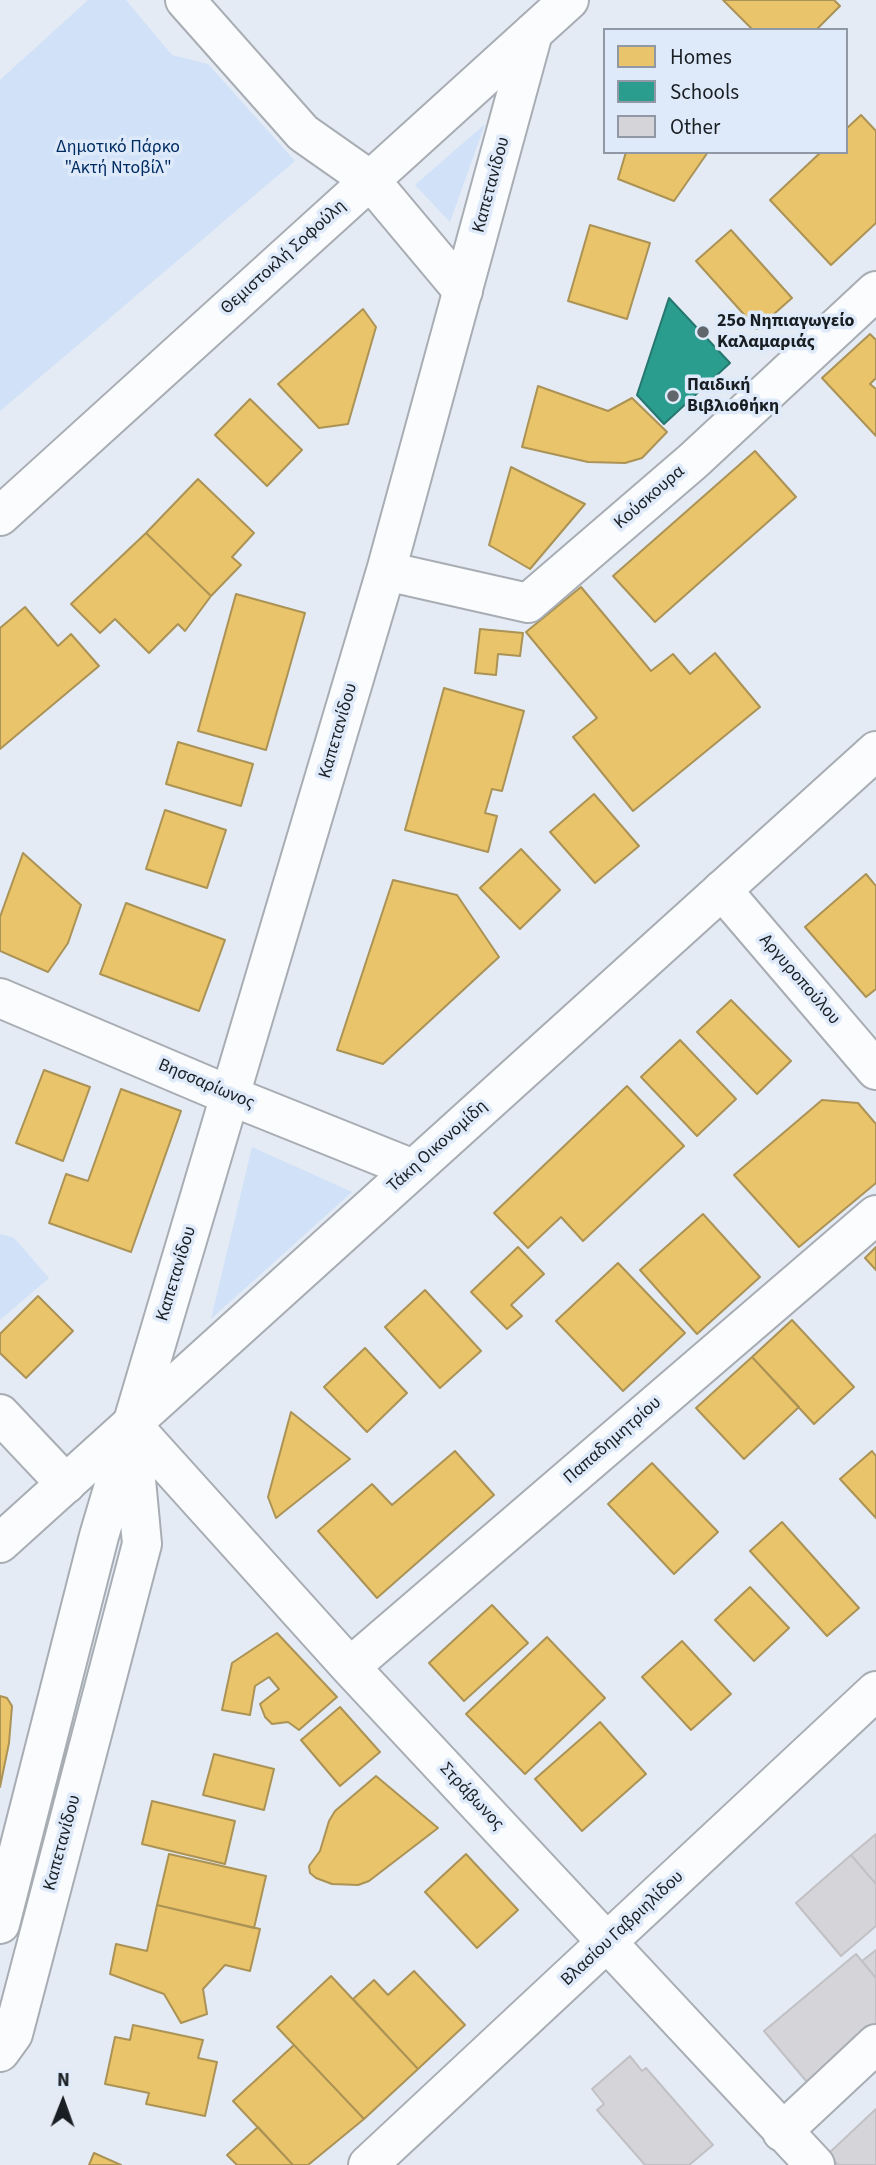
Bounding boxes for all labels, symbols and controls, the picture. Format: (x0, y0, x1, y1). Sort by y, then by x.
legend (603, 28, 848, 154)
text: Homes (670, 42, 732, 72)
text: Schools (670, 77, 739, 107)
text: Other (670, 112, 720, 142)
street label: Καπετανίδου (469, 135, 515, 235)
park label: Δημοτικό Πάρκο "Ακτή Ντοβίλ" (56, 137, 180, 180)
street label: Θεμιστοκλή Σοφούλη (217, 196, 351, 320)
place label: 25ο Νηπιαγωγείο Καλαμαριάς (717, 311, 854, 354)
marker: 25ο Νηπιαγωγείο Καλαμαριάς (695, 324, 711, 340)
place label: Παιδική Βιβλιοθήκη (687, 375, 779, 418)
marker: Παιδική Βιβλιοθήκη (665, 388, 681, 404)
street label: Κούσκουρα (610, 462, 690, 534)
street label: Καπετανίδου (315, 681, 363, 781)
street label: Αργυροπούλου (754, 930, 844, 1030)
street label: Βησσαρίωνος (155, 1055, 257, 1115)
street label: Τάκη Οικονομίδη (383, 1096, 493, 1198)
street label: Καπετανίδου (152, 1224, 202, 1324)
street label: Παπαδημητρίου (560, 1393, 666, 1489)
street label: Στράβωνος (434, 1759, 508, 1835)
street label: Καπετανίδου (40, 1793, 86, 1893)
street label: Βλασίου Γαβριηλίδου (557, 1867, 689, 1991)
north arrow (28, 2067, 98, 2137)
text: N (57, 2067, 70, 2094)

